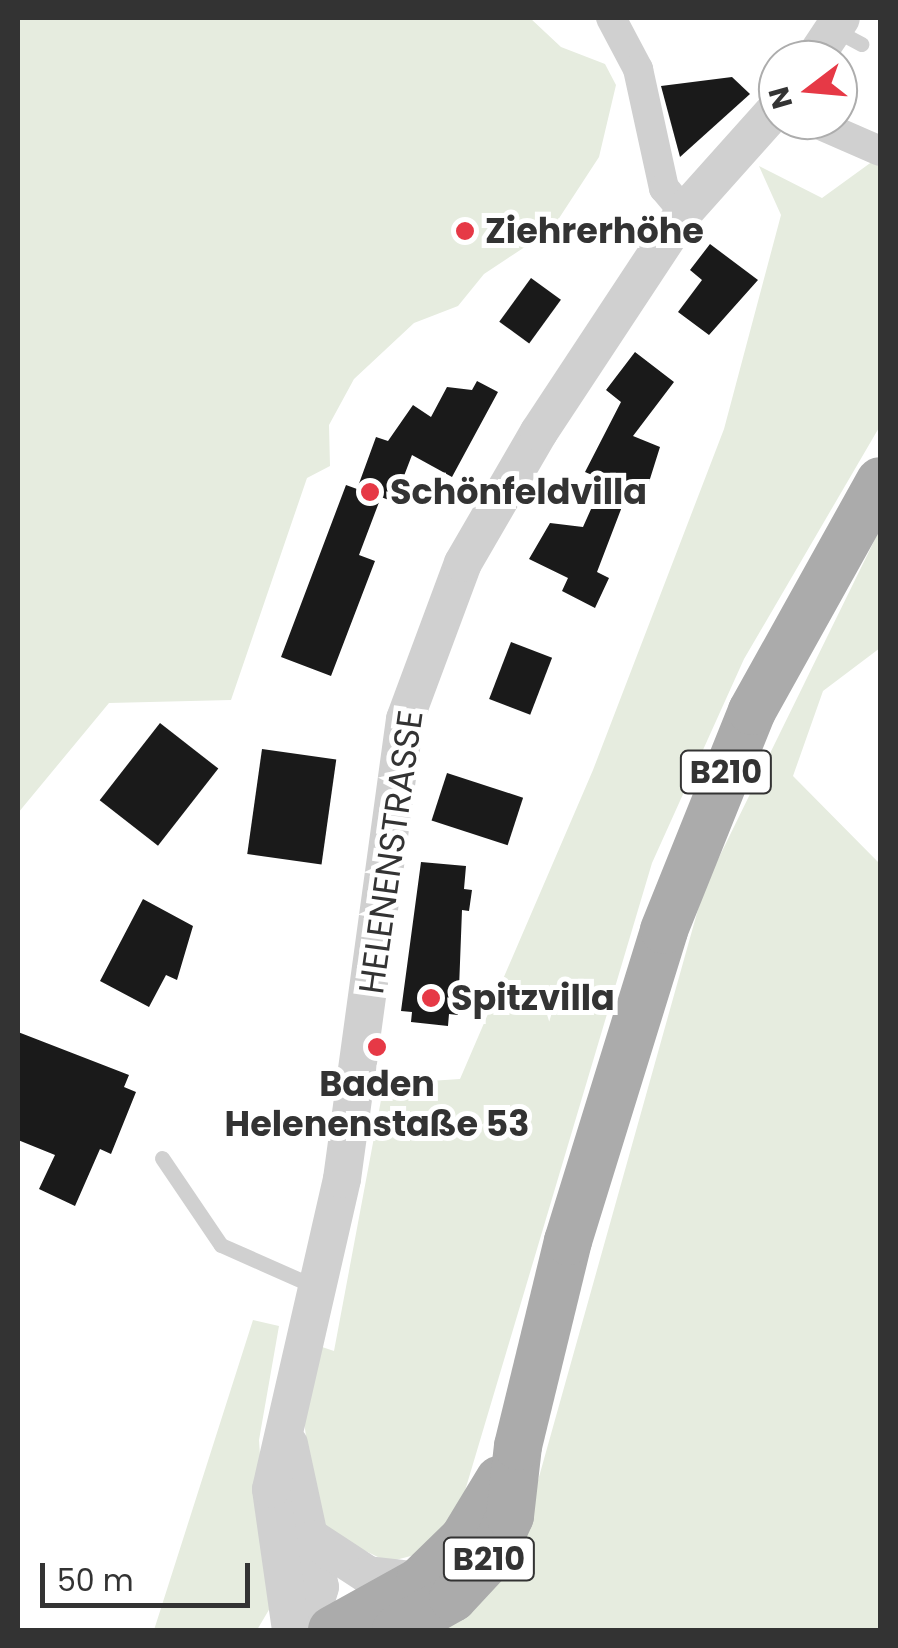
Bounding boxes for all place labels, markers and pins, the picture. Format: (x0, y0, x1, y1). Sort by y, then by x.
place label: Ziehrerhöhe (485, 210, 704, 252)
marker: Ziehrerhöhe (454, 220, 476, 242)
place label: Schönfeldvilla (390, 471, 647, 513)
marker: Schönfeldvilla (359, 481, 381, 503)
place label: Spitzvilla (451, 977, 615, 1019)
marker: Spitzvilla (420, 987, 442, 1009)
marker: Baden Helenenstaße 53 (366, 1036, 388, 1058)
place label: Baden Helenenstaße 53 (225, 1063, 529, 1145)

